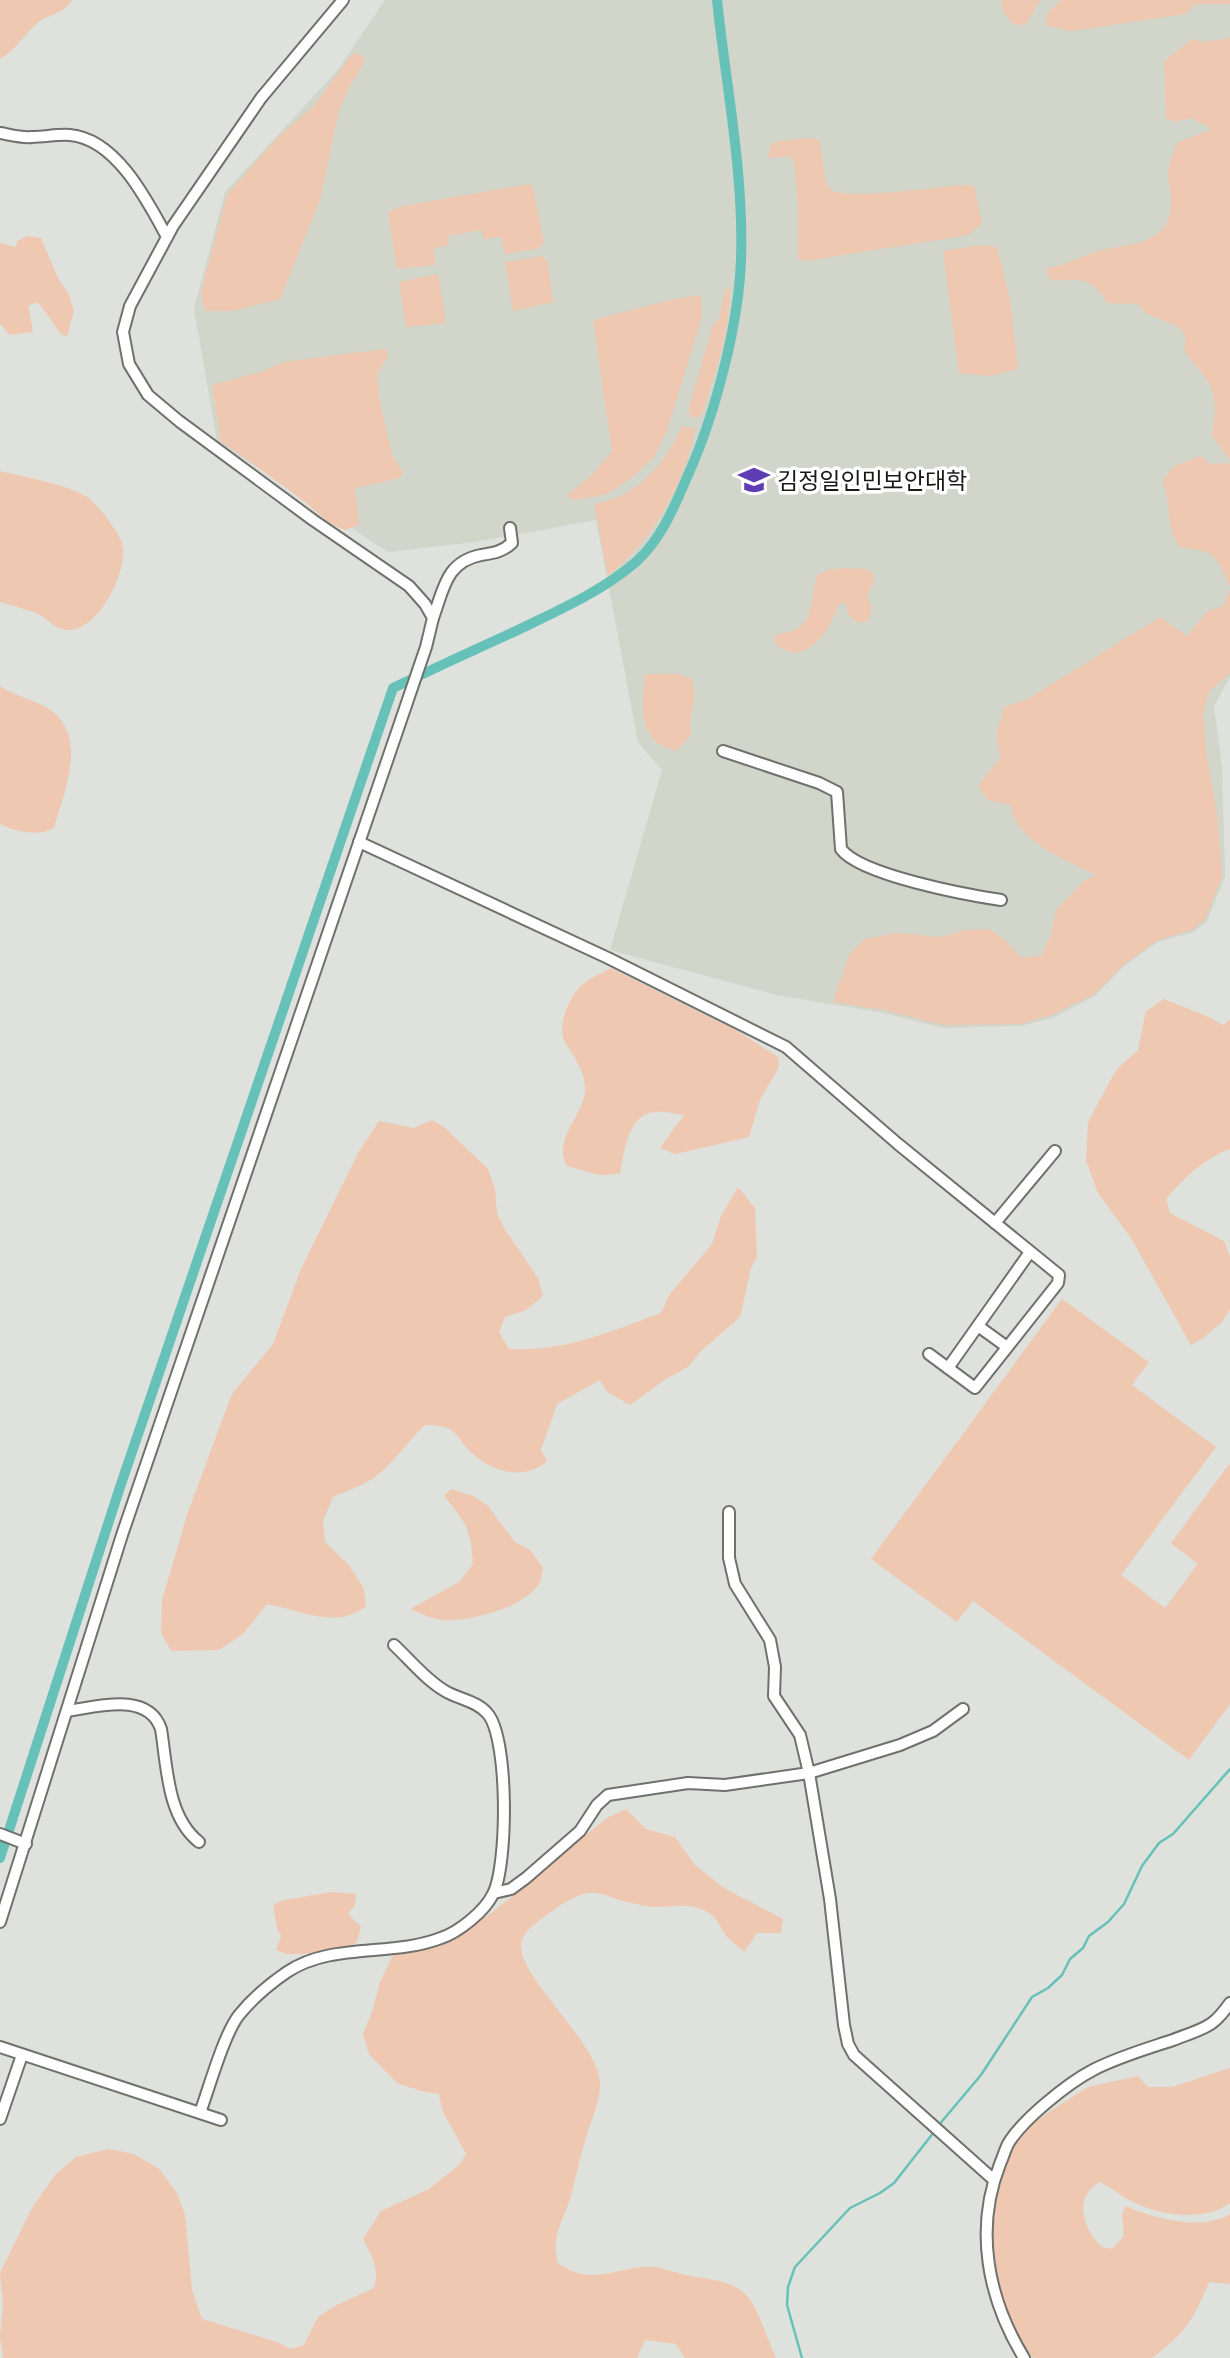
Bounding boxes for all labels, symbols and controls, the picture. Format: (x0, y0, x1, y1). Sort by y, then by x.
school or university icon: 김정일인민보안대학 (737, 463, 771, 497)
place label: 김정일인민보안대학 (777, 466, 967, 495)

